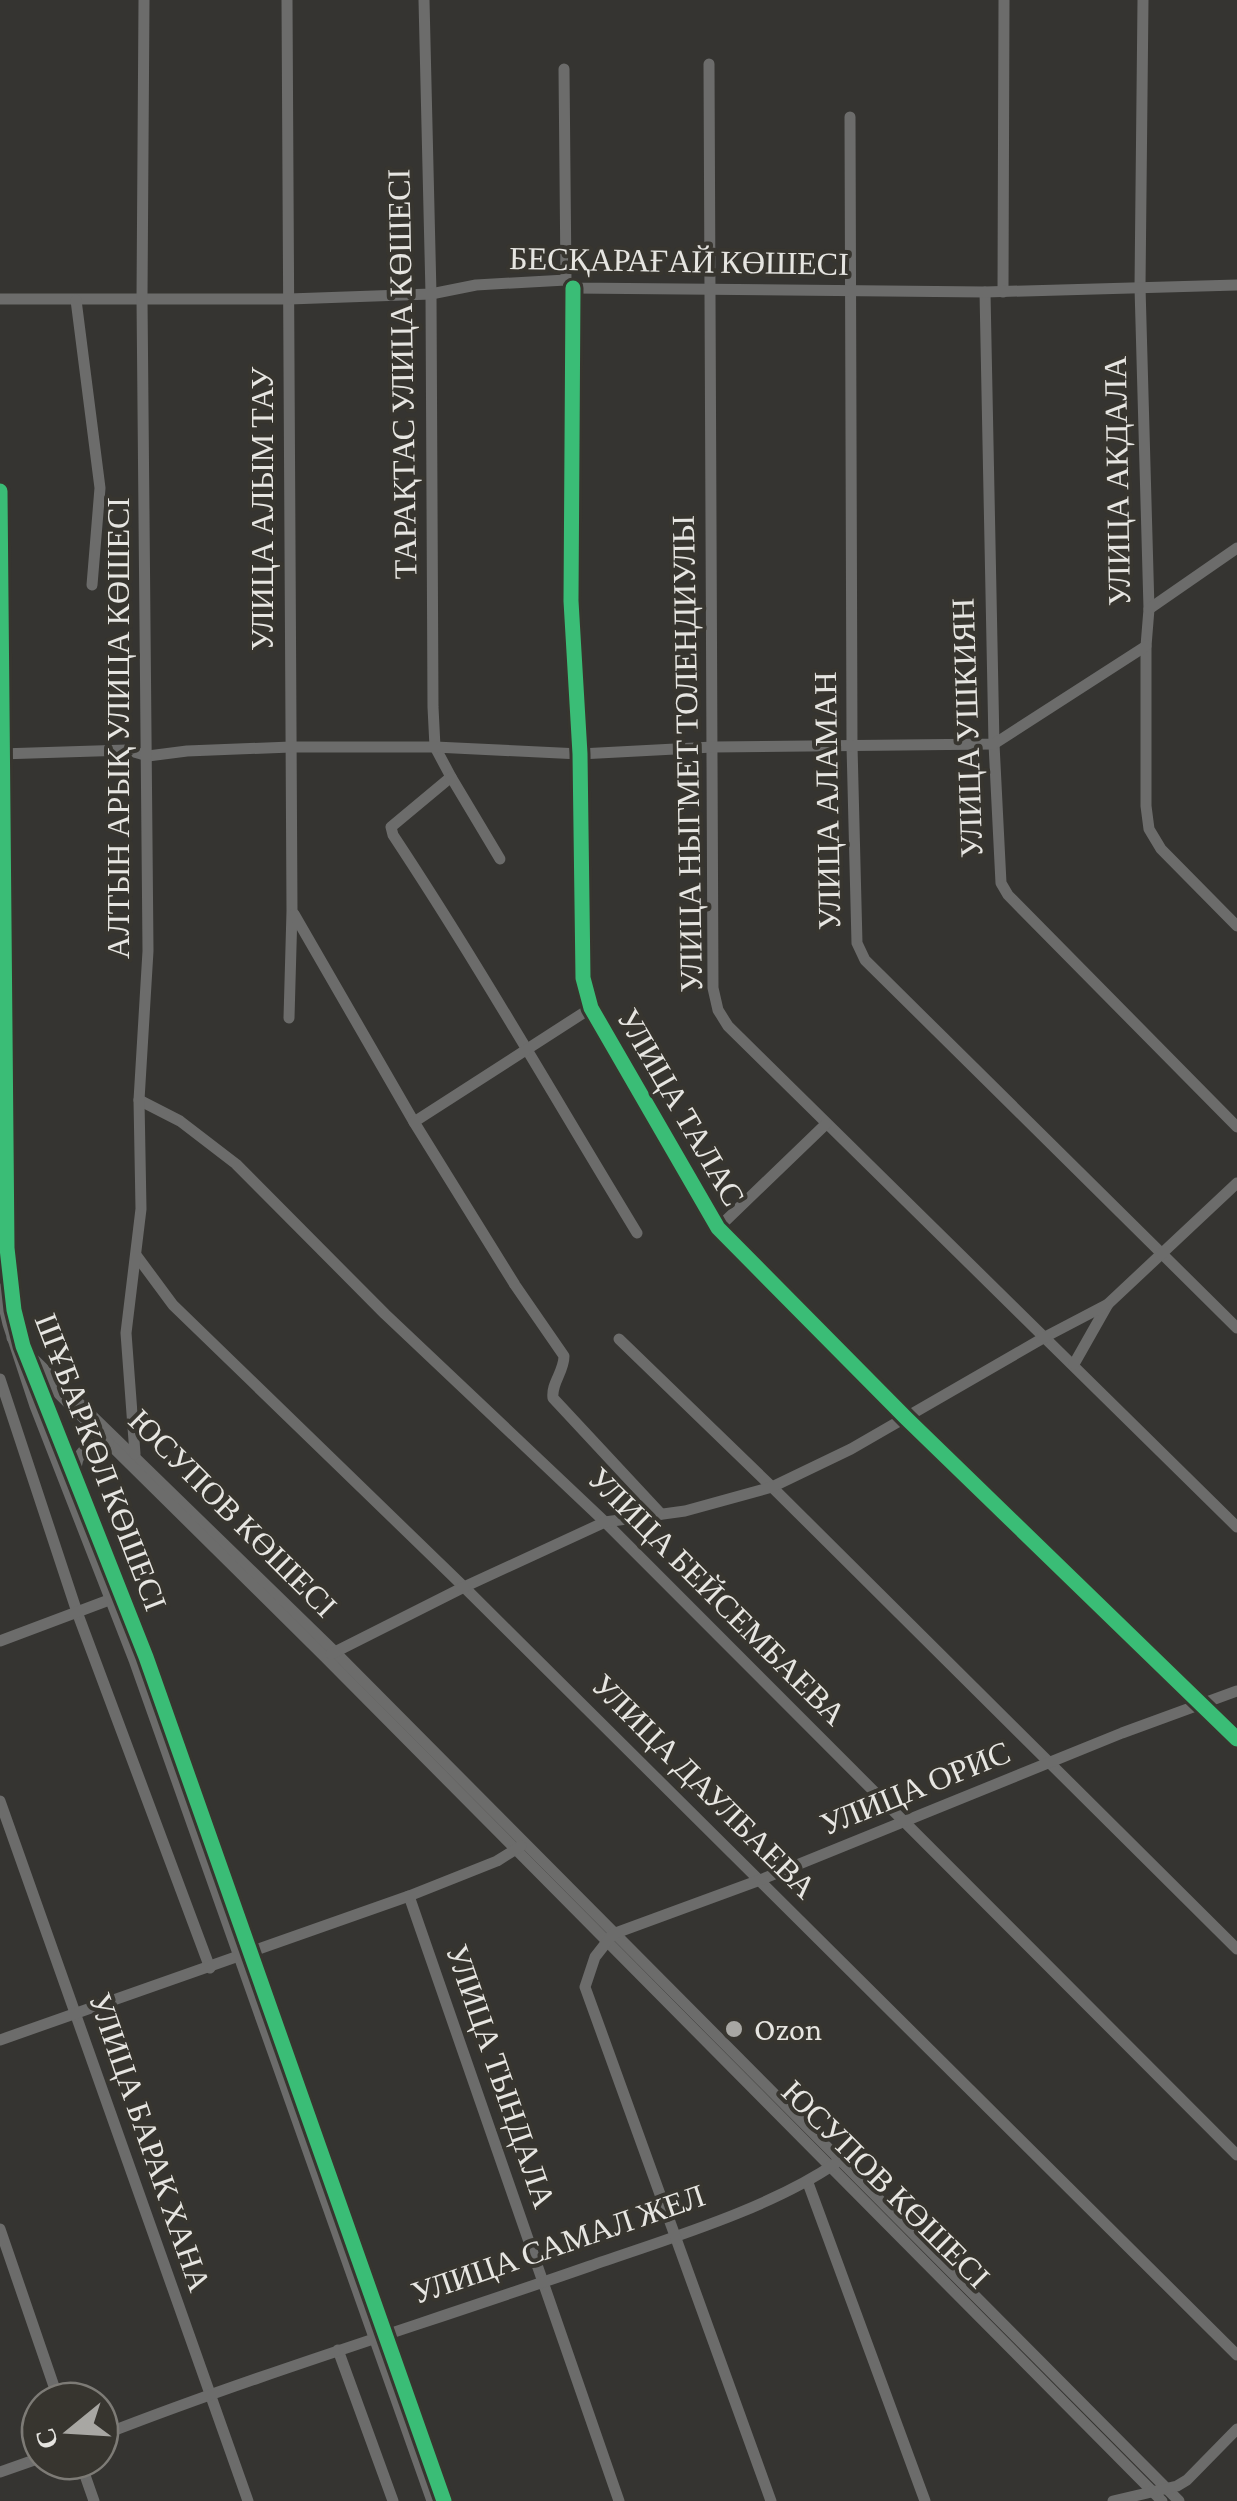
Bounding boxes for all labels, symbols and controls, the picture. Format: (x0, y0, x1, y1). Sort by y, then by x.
street label: ТАРАҚТАС УЛИЦА КӨШЕСІ (380, 169, 424, 579)
street label: БЕСҚАРАҒАЙ КӨШЕСІ (509, 240, 849, 282)
street label: УЛИЦА АКДАЛА (1097, 356, 1137, 606)
street label: УЛИЦА АЛЫМ ТАУ (244, 367, 280, 651)
street label: АЛТЫН АРЫҚ УЛИЦА КӨШЕСІ (100, 497, 136, 959)
street label: УЛИЦА НЫГМЕТ ТОЛЕНДИУЛЫ (665, 515, 709, 993)
street label: УЛИЦА УШКИЯН (944, 597, 990, 859)
street label: УЛИЦА АЛАМАН (807, 671, 847, 931)
street label: УЛИЦА ТАЛАС (610, 1002, 752, 1212)
street label: ШҰБАРКӨЛ КӨШЕСІ (28, 1309, 174, 1615)
street label: ЮСУПОВ КӨШЕСІ (122, 1402, 344, 1624)
street label: УЛИЦА БЕЙСЕМБАЕВА (581, 1460, 853, 1732)
street label: УЛИЦА ДАУЛБАЕВА (584, 1666, 824, 1906)
street label: УЛИЦА ОРИС (815, 1734, 1015, 1842)
street label: УЛИЦА ТЫНДАЛА (439, 1939, 563, 2213)
street label: УЛИЦА БАРАК ХАНА (82, 1988, 218, 2296)
place label: Ozon (754, 2011, 822, 2047)
marker: Ozon (723, 2018, 745, 2040)
street label: ЮСУПОВ КӨШЕСІ (775, 2073, 997, 2295)
street label: УЛИЦА САМАЛ ЖЕЛ (407, 2177, 709, 2311)
north arrow (20, 2381, 120, 2481)
text: С (29, 2424, 65, 2453)

